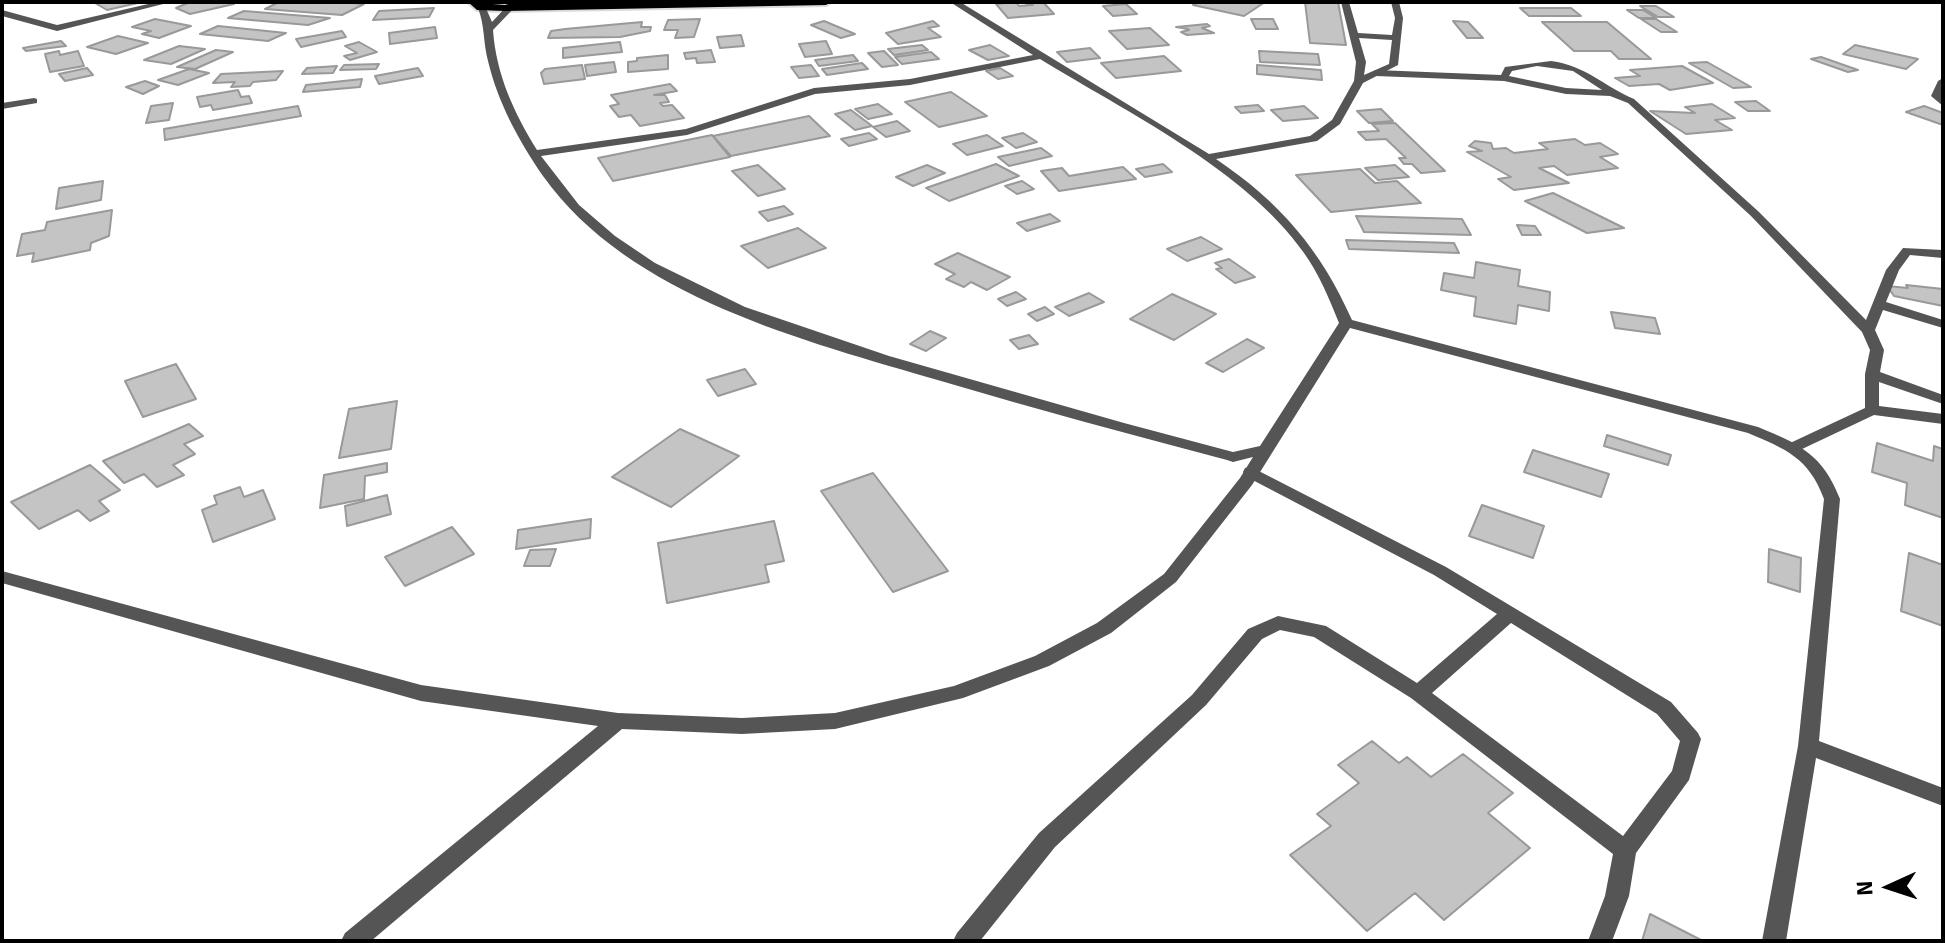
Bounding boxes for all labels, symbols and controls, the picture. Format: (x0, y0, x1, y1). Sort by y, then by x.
north arrow (1849, 847, 1929, 927)
text: N (1851, 880, 1878, 897)

